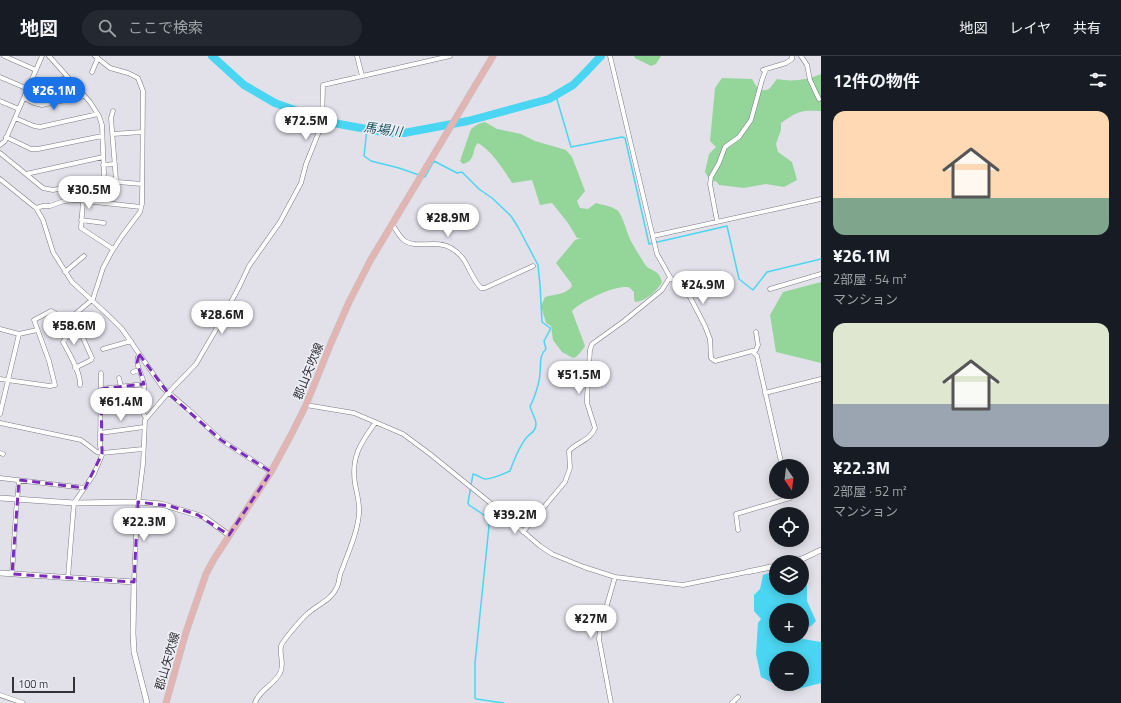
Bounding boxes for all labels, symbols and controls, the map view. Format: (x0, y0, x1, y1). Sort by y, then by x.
search box (82, 10, 362, 46)
text: 地図 (20, 13, 58, 42)
text: ここで検索 (128, 16, 203, 39)
icon: search (96, 17, 118, 39)
text: 地図 (959, 17, 987, 38)
text: レイヤ (1009, 17, 1051, 38)
text: 共有 (1073, 17, 1101, 38)
text: 12件の物件 (833, 68, 920, 94)
icon: filters (1087, 69, 1109, 91)
pin: ¥26.1M (21, 77, 87, 111)
text: ¥26.1M (32, 80, 76, 100)
pin: ¥72.5M (273, 107, 339, 141)
text: ¥72.5M (284, 110, 328, 130)
water label: 馬場川 (362, 117, 406, 142)
icon: home (935, 137, 1007, 209)
pin: ¥30.5M (56, 176, 122, 210)
text: ¥30.5M (67, 179, 111, 199)
pin: ¥28.9M (415, 204, 481, 238)
text: ¥28.9M (426, 207, 470, 227)
text: ¥26.1M (833, 243, 890, 269)
text: 2部屋 · 54 m² (833, 269, 907, 289)
pin: ¥24.9M (670, 271, 736, 305)
text: ¥24.9M (681, 274, 725, 294)
text: マンション (833, 289, 898, 309)
pin: ¥28.6M (189, 301, 255, 335)
text: ¥28.6M (200, 304, 244, 324)
pin: ¥58.6M (41, 312, 107, 346)
text: ¥58.6M (52, 315, 96, 335)
street label: 郡山矢吹線 (288, 340, 328, 402)
icon: home (935, 349, 1007, 421)
pin: ¥51.5M (546, 361, 612, 395)
text: ¥51.5M (557, 364, 601, 384)
pin: ¥61.4M (88, 388, 154, 422)
text: ¥61.4M (99, 391, 143, 411)
text: ¥22.3M (833, 455, 890, 481)
north arrow (769, 459, 809, 499)
map controls (769, 459, 809, 691)
text: 2部屋 · 52 m² (833, 481, 907, 501)
pin: ¥39.2M (482, 501, 548, 535)
text: マンション (833, 501, 898, 521)
text: ¥39.2M (493, 504, 537, 524)
button: locate (769, 507, 809, 547)
pin: ¥22.3M (111, 508, 177, 542)
text: ¥22.3M (122, 511, 166, 531)
button: layers (769, 555, 809, 595)
button: + (769, 603, 809, 643)
pin: ¥27M (567, 605, 615, 639)
text: ¥27M (575, 608, 608, 628)
street label: 郡山矢吹線 (150, 630, 184, 692)
button: − (769, 651, 809, 691)
scale bar (12, 675, 75, 694)
text: 100 m (18, 676, 48, 692)

